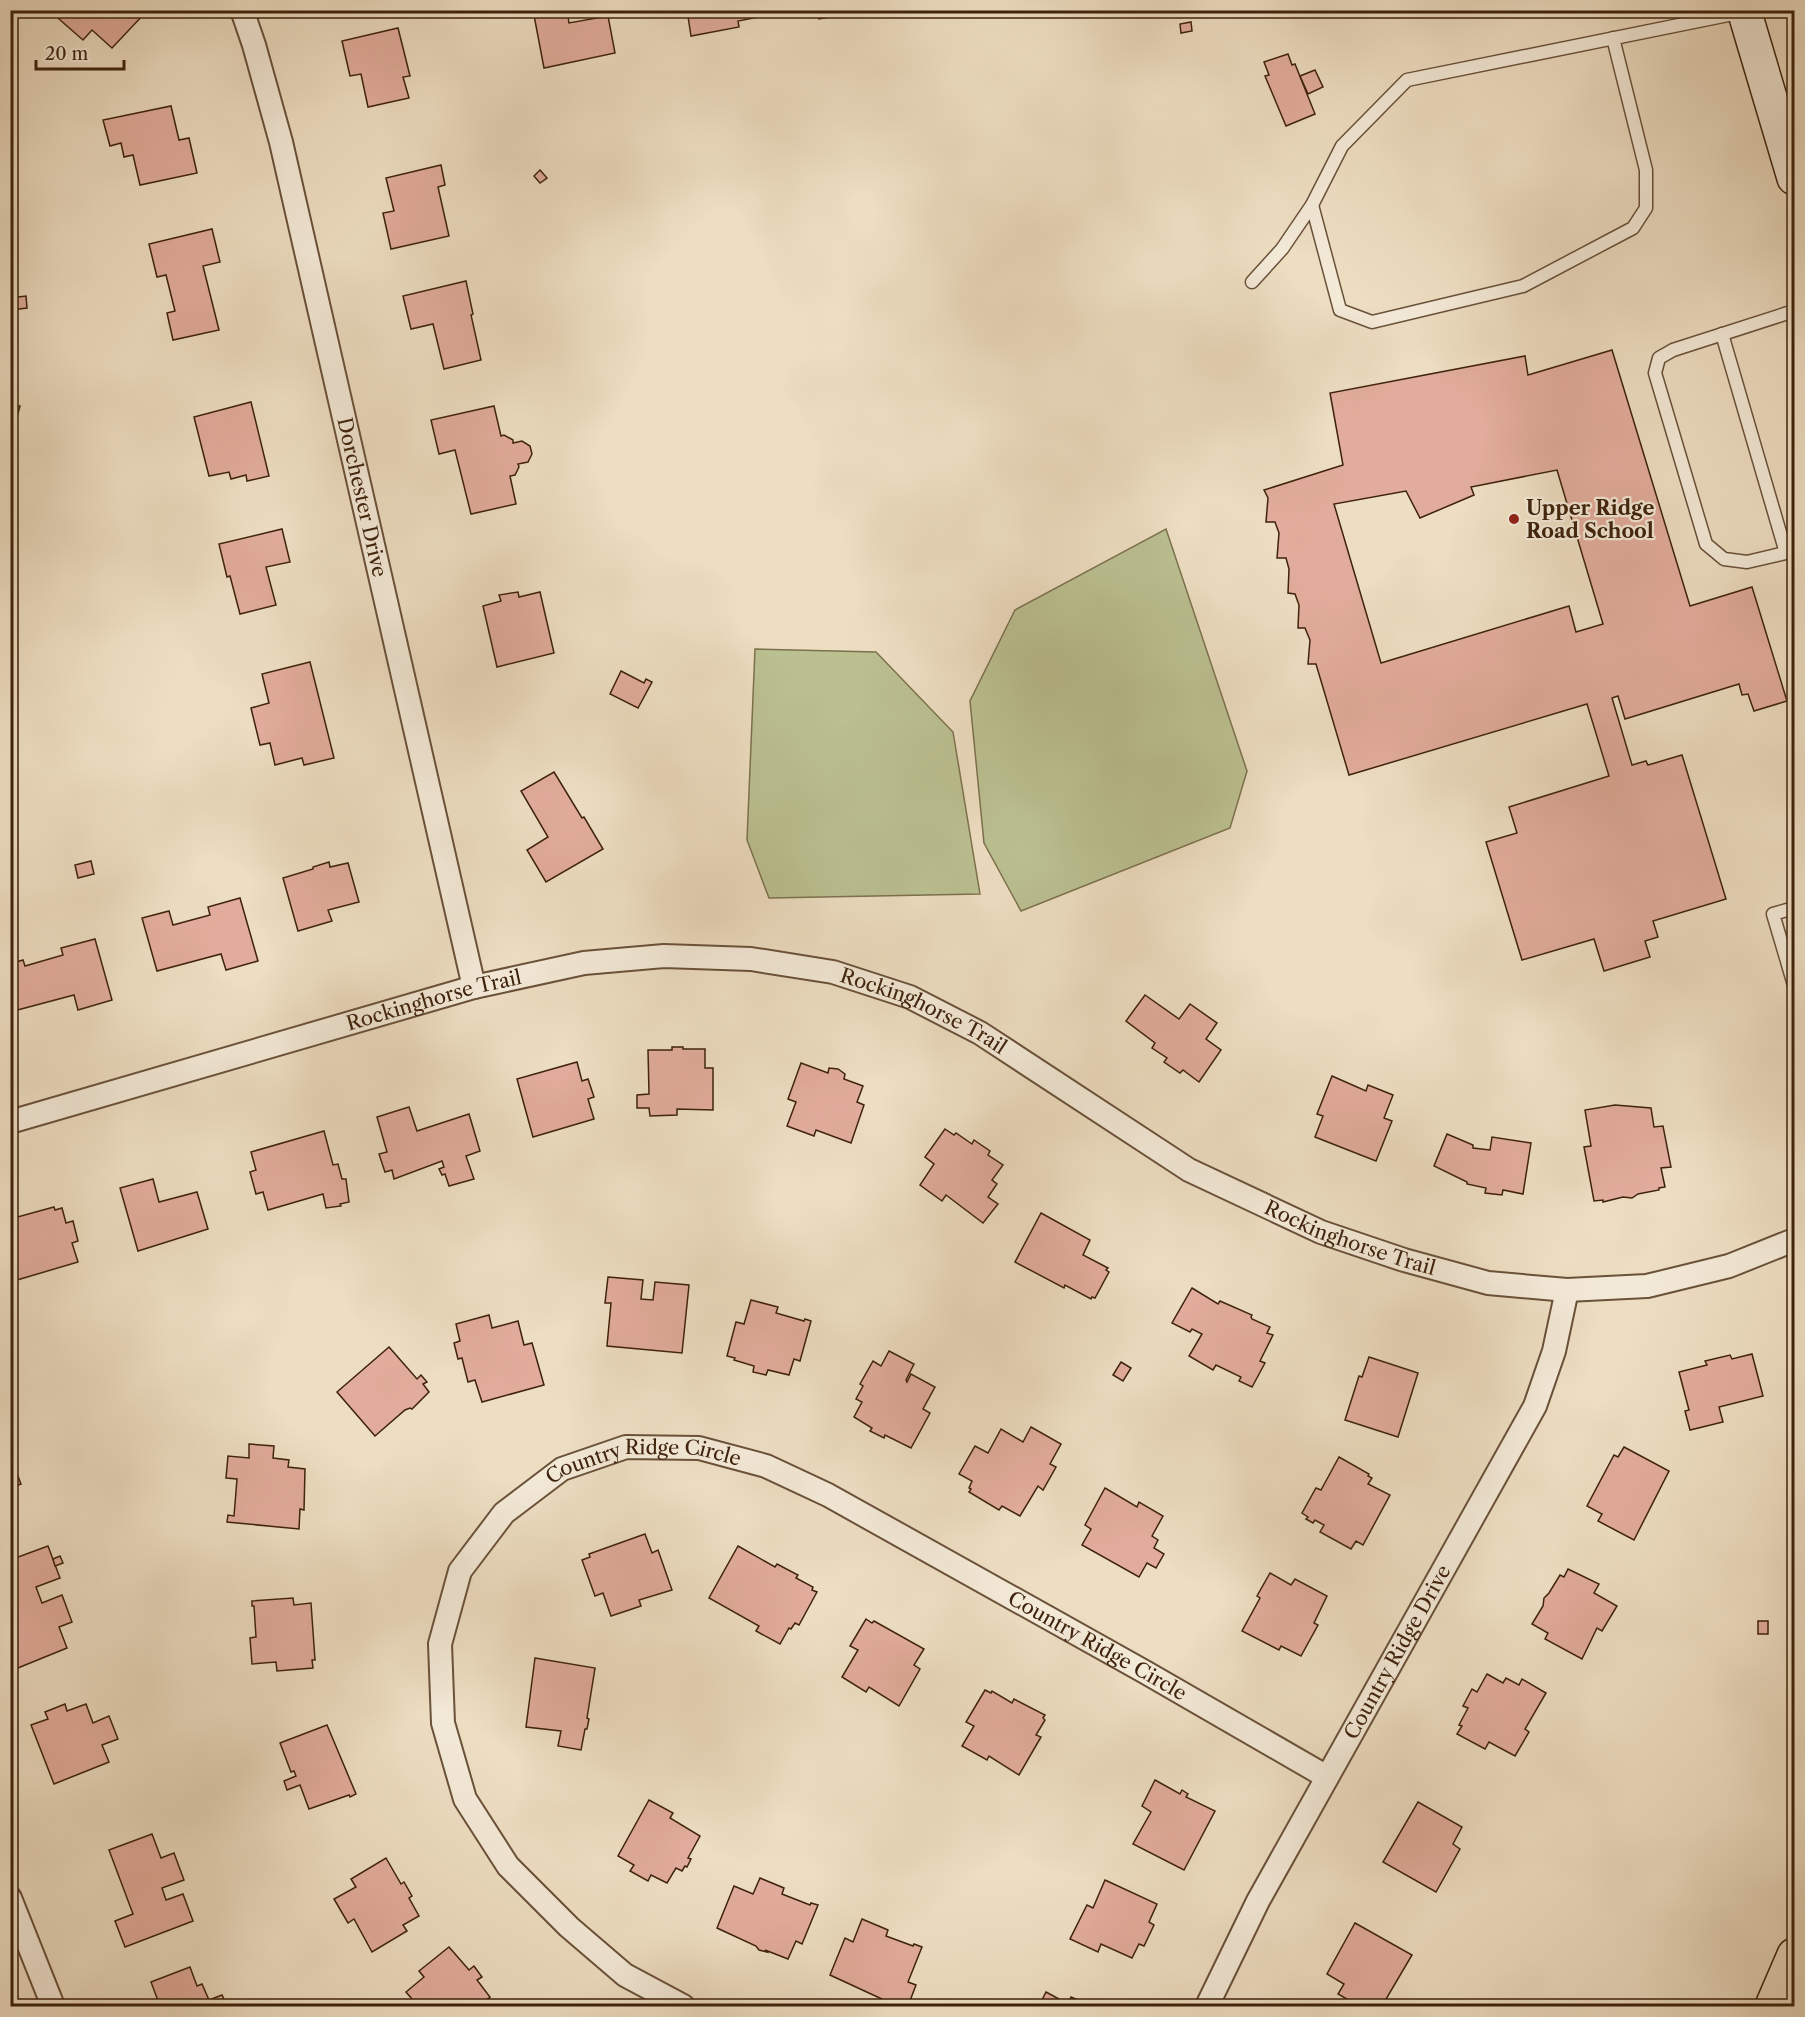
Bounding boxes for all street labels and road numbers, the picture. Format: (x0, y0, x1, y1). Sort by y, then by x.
street label: Dorchester Drive (332, 415, 392, 579)
street label: Rockinghorse Trail (837, 963, 1011, 1059)
street label: Rockinghorse Trail (343, 965, 524, 1036)
street label: Rockinghorse Trail (1261, 1195, 1438, 1280)
street label: Country Ridge Circle (541, 1435, 744, 1489)
street label: Country Ridge Drive (1339, 1561, 1456, 1743)
street label: Country Ridge Circle (1004, 1586, 1191, 1705)

